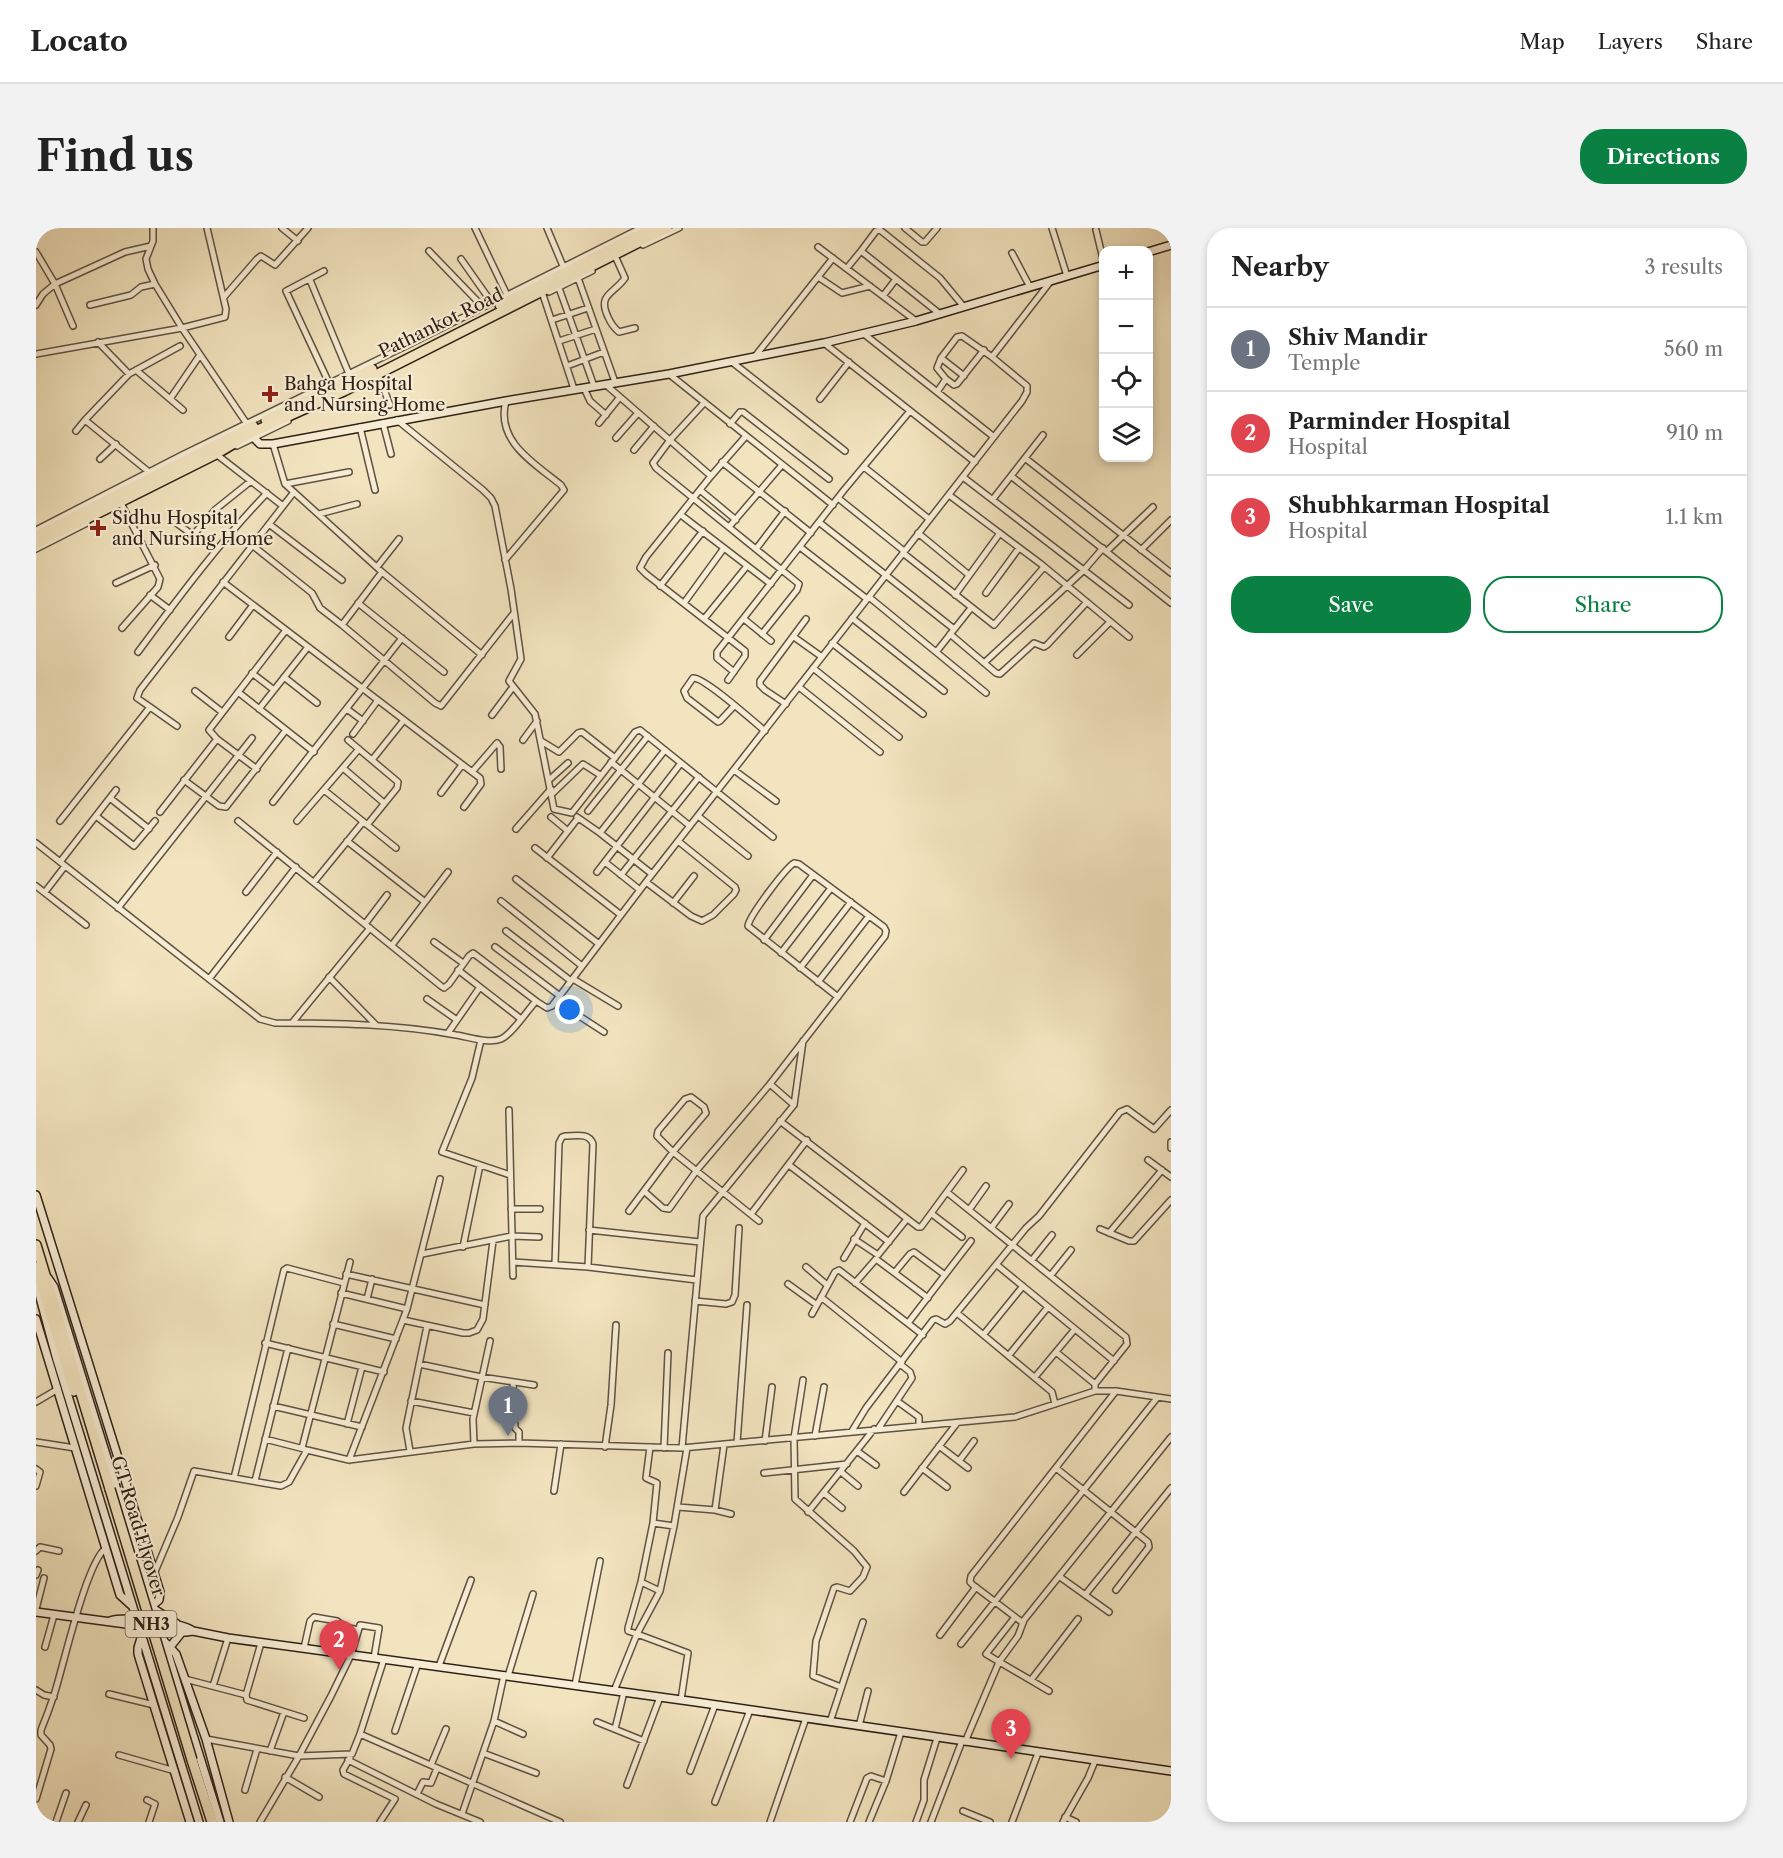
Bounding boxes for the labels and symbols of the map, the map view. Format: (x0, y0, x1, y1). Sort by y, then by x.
street label: Pathankot Road (375, 283, 507, 363)
place label: Bahga Hospital and Nursing Home (284, 373, 445, 416)
marker: Bahga Hospital and Nursing Home (261, 385, 279, 403)
place label: Sidhu Hospital and Nursing Home (112, 507, 273, 550)
marker: Sidhu Hospital and Nursing Home (89, 519, 107, 537)
your location (555, 995, 584, 1024)
pin: 1 (488, 1386, 528, 1436)
street label: GT Road Flyover (106, 1453, 170, 1599)
road number: NH3 (126, 1611, 176, 1637)
pin: 2 (320, 1620, 358, 1670)
pin: 3 (992, 1710, 1030, 1759)

